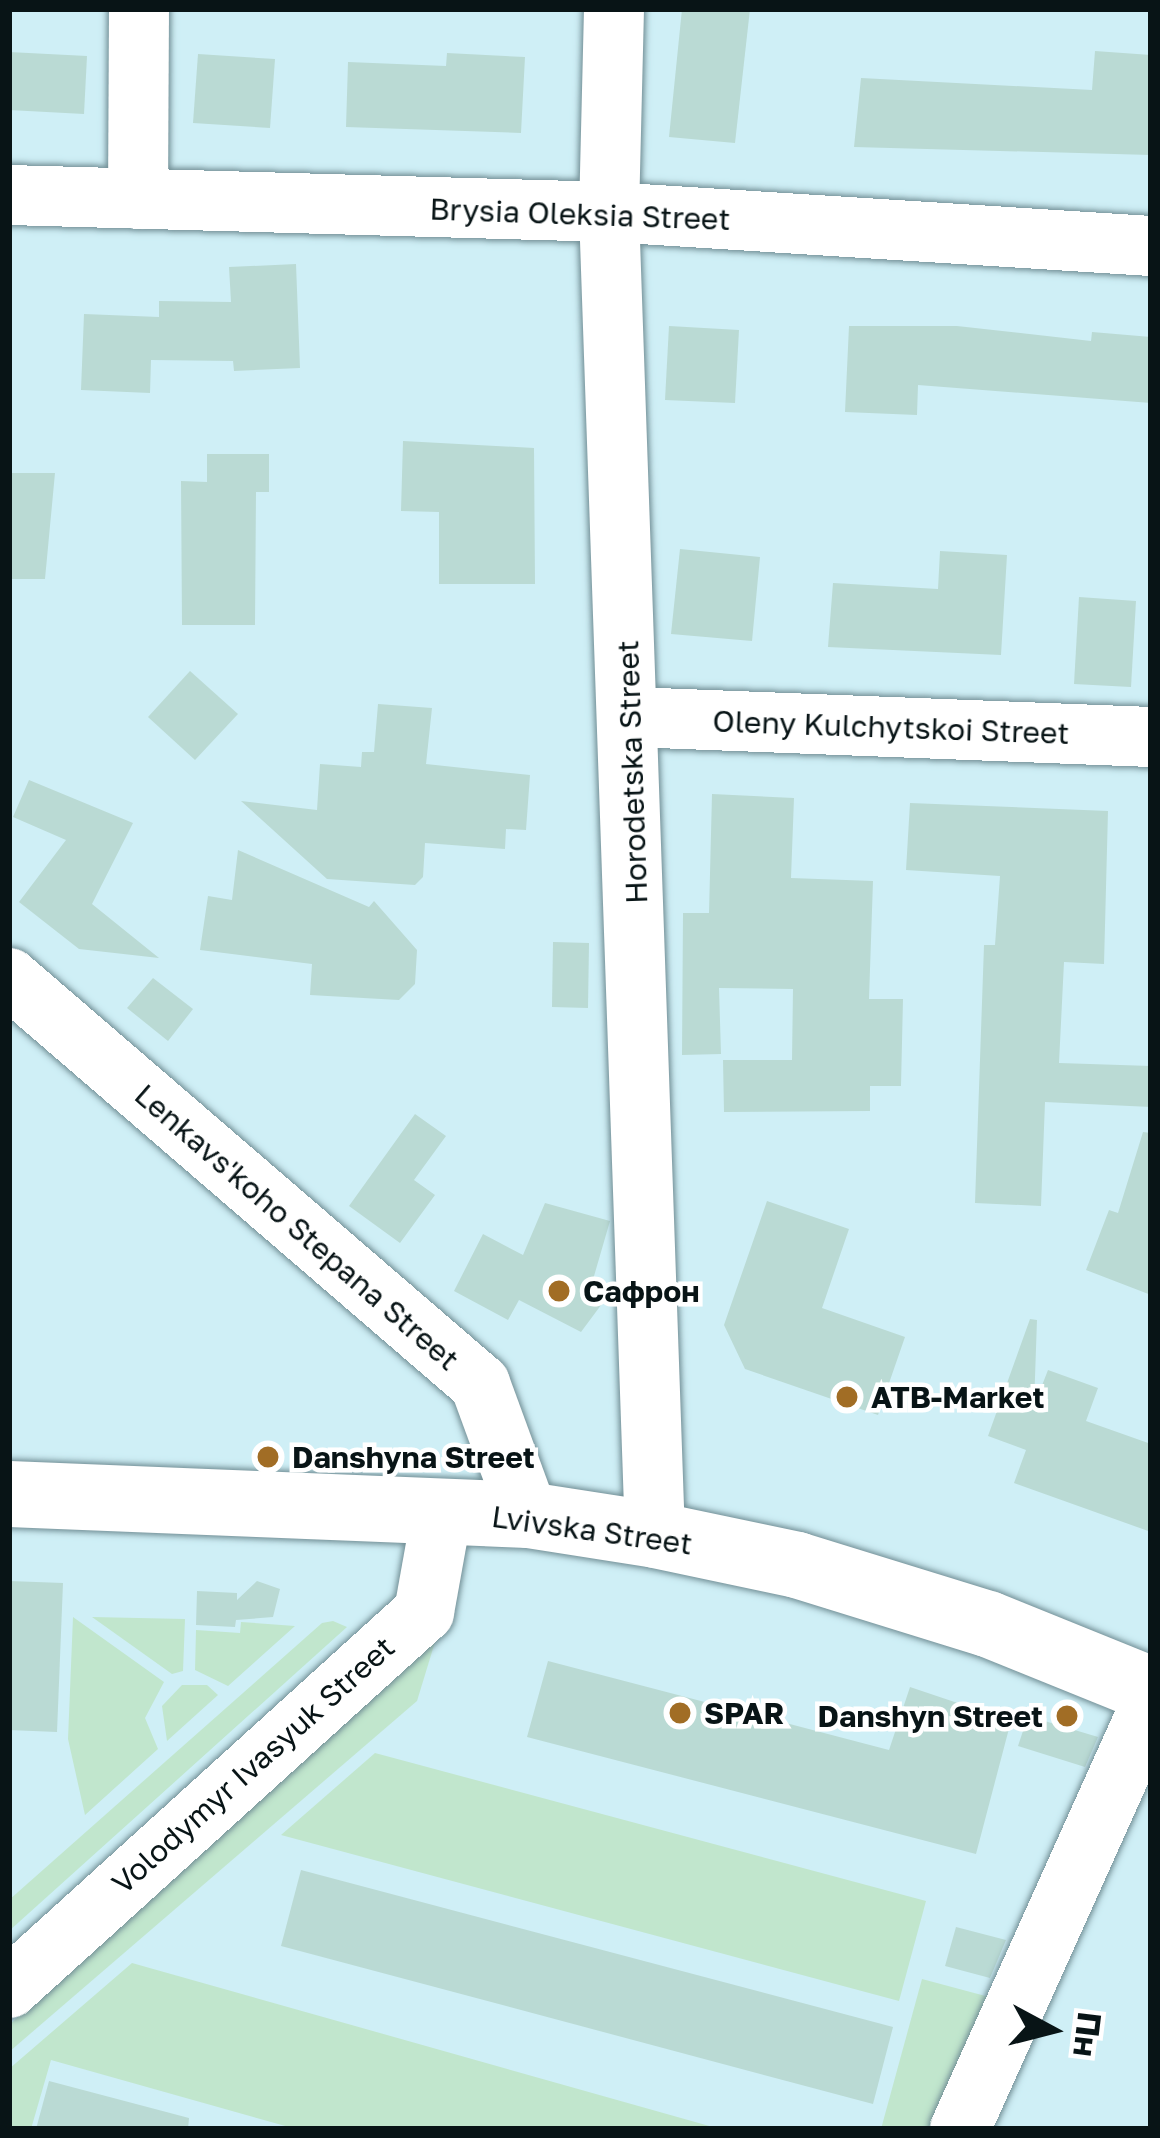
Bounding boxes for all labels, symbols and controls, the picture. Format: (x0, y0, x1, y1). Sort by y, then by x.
street label: Brysia Oleksia Street (429, 191, 731, 237)
street label: Horodetska Street (609, 640, 655, 904)
street label: Oleny Kulchytskoi Street (712, 703, 1070, 751)
street label: Lenkavsʹkoho Stepana Street (128, 1076, 466, 1378)
place label: Сафрон (583, 1273, 700, 1309)
marker: Сафрон (546, 1278, 572, 1304)
place label: ATB-Market (871, 1379, 1044, 1415)
marker: ATB-Market (834, 1384, 860, 1410)
place label: Danshyna Street (292, 1439, 535, 1475)
marker: Danshyna Street (255, 1444, 281, 1470)
street label: Lvivska Street (489, 1498, 695, 1562)
street label: Volodymyr Ivasyuk Street (105, 1629, 401, 1901)
place label: SPAR (704, 1695, 784, 1731)
place label: Danshyn Street (818, 1698, 1043, 1734)
marker: SPAR (667, 1700, 693, 1726)
marker: Danshyn Street (1054, 1703, 1080, 1729)
north arrow (992, 1970, 1112, 2090)
text: Пн (1066, 2010, 1110, 2059)

